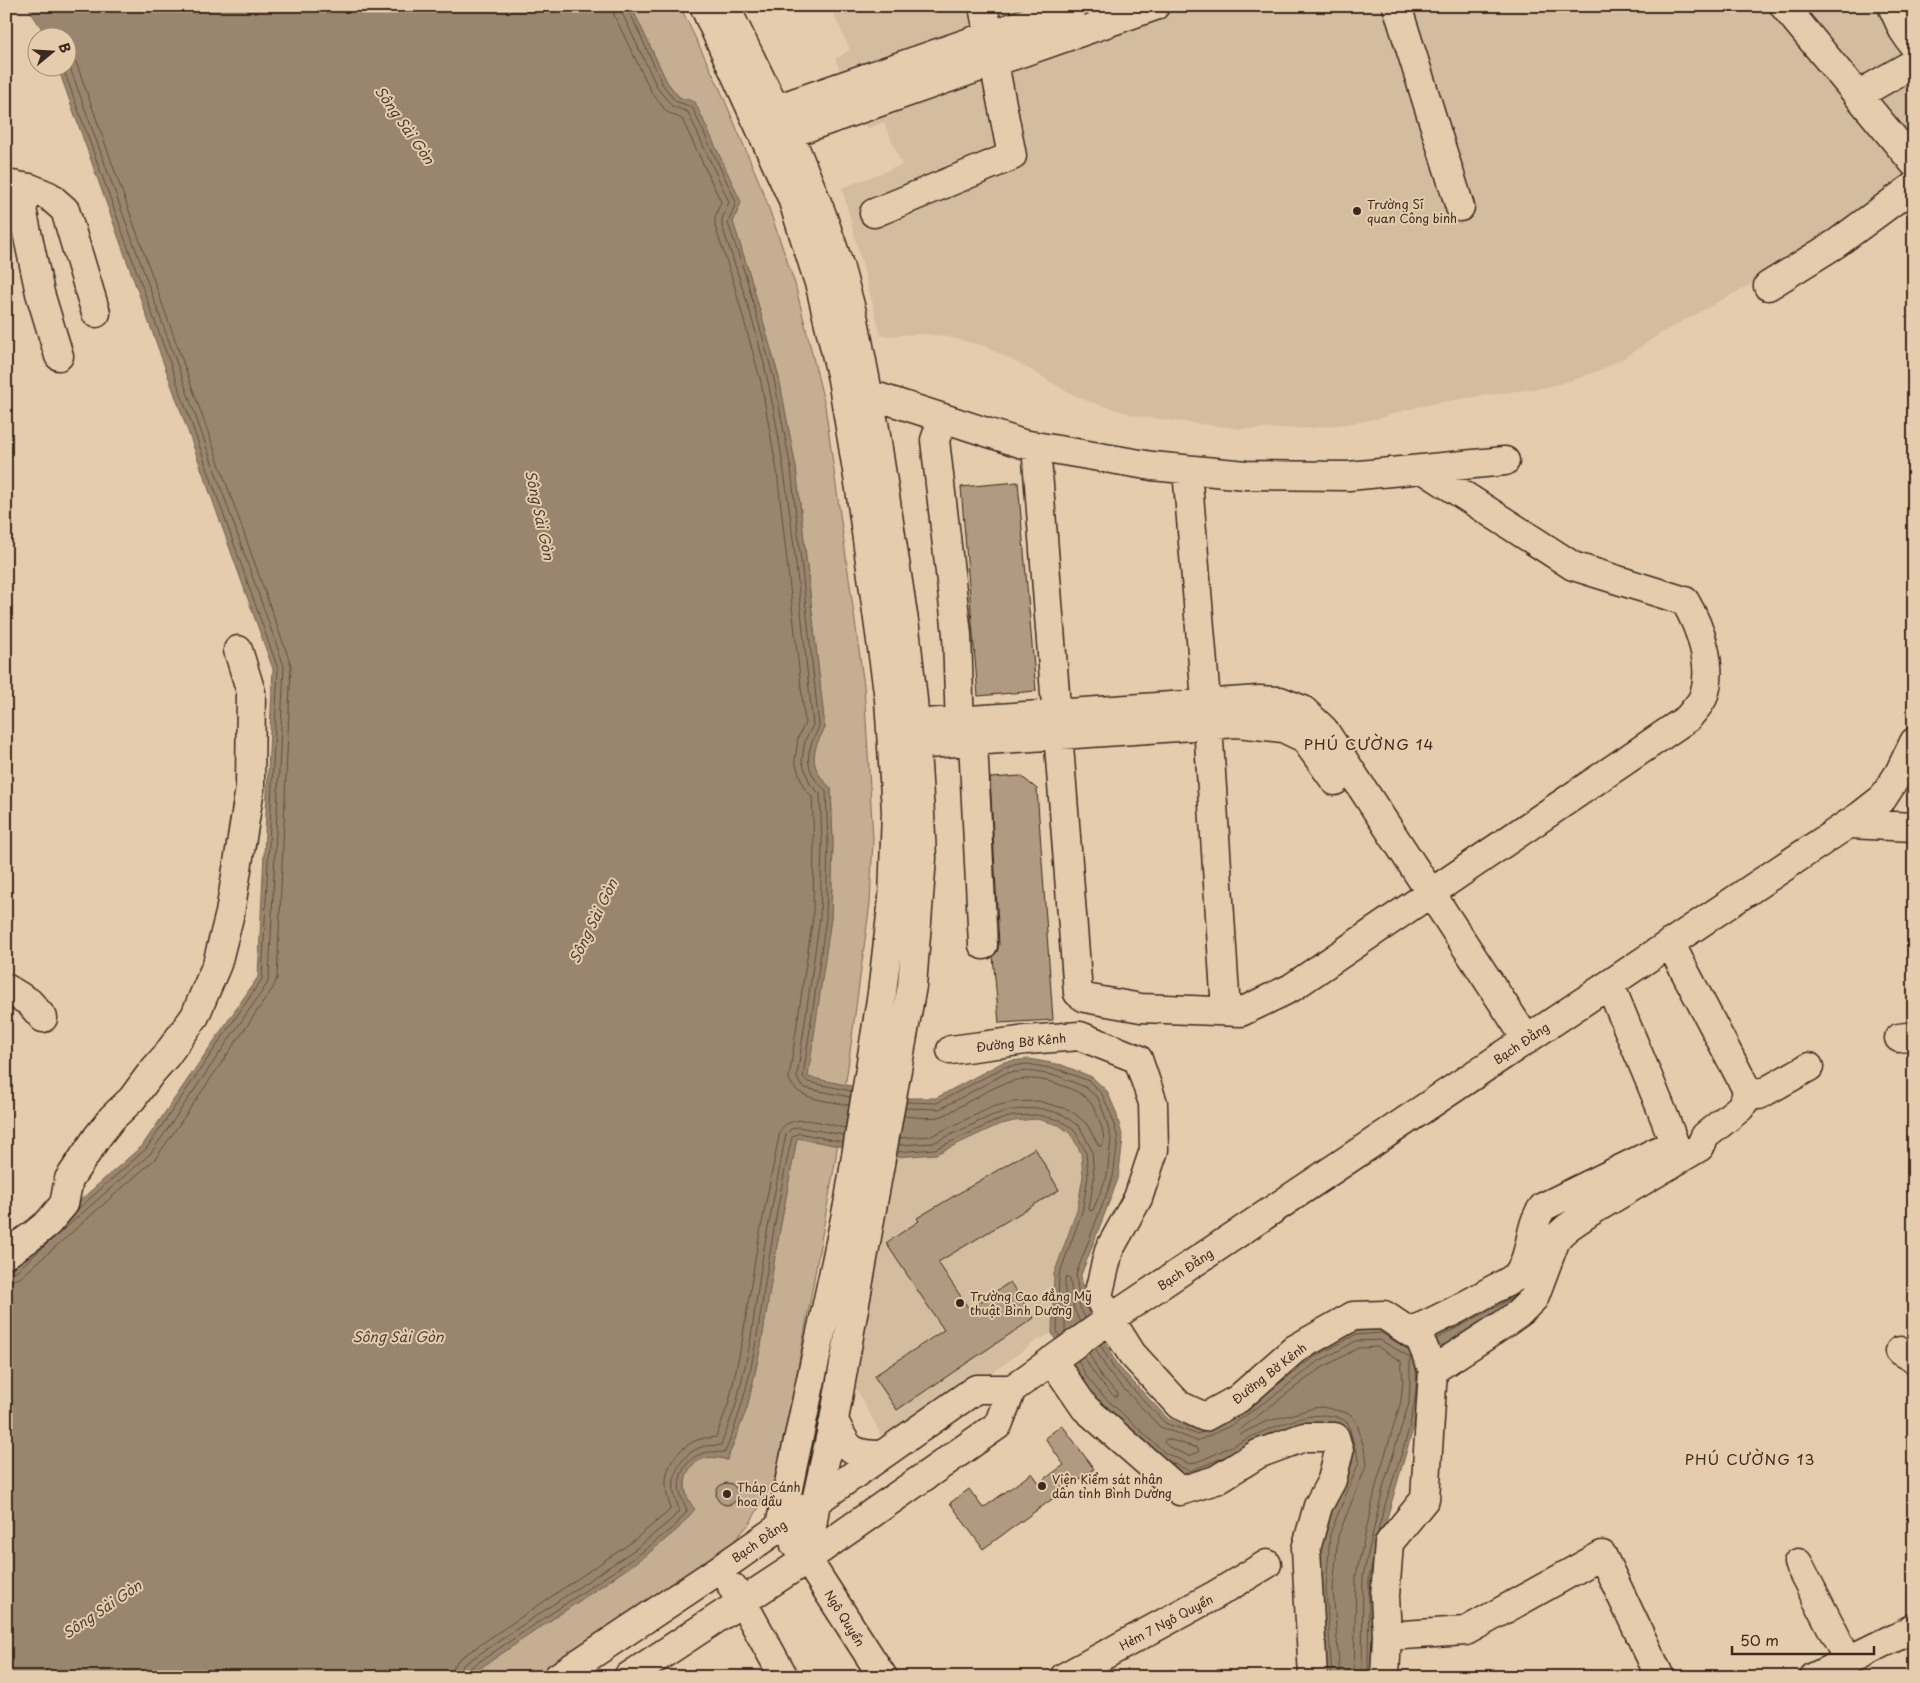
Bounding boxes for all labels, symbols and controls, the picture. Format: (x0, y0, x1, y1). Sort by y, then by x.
north arrow (28, 28, 78, 78)
text: B (53, 40, 76, 56)
water label: Sông Sài Gòn (370, 82, 440, 169)
place label: Trường Sĩ quan Công binh (1367, 195, 1457, 227)
marker: Trường Sĩ quan Công binh (1351, 205, 1363, 217)
water label: Sông Sài Gòn (520, 468, 560, 563)
district label: PHÚ CƯỜNG 14 (1304, 732, 1434, 755)
water label: Sông Sài Gòn (564, 874, 623, 967)
street label: Bạch Đằng (1490, 1018, 1552, 1068)
street label: Đường Bờ Kênh (975, 1028, 1067, 1056)
street label: Bạch Đằng (1154, 1244, 1216, 1294)
place label: Trường Cao đẳng Mỹ thuật Bình Dương (970, 1287, 1092, 1319)
marker: Trường Cao đẳng Mỹ thuật Bình Dương (954, 1297, 966, 1309)
water label: Sông Sài Gòn (352, 1326, 445, 1347)
street label: Đường Bờ Kênh (1228, 1338, 1310, 1408)
district label: PHÚ CƯỜNG 13 (1685, 1447, 1815, 1470)
place label: Viện Kiểm sát nhân dân tỉnh Bình Dương (1052, 1470, 1172, 1502)
place label: Tháp Cánh hoa dầu (737, 1478, 800, 1510)
marker: Viện Kiểm sát nhân dân tỉnh Bình Dương (1036, 1480, 1048, 1492)
marker: Tháp Cánh hoa dầu (721, 1488, 733, 1500)
street label: Bạch Đằng (728, 1515, 790, 1567)
water label: Sông Sài Gòn (58, 1574, 147, 1643)
street label: Ngô Quyền (821, 1586, 869, 1650)
street label: Hẻm 7 Ngô Quyền (1116, 1590, 1216, 1654)
scale bar (1732, 1623, 1875, 1655)
text: 50 m (1740, 1628, 1779, 1651)

